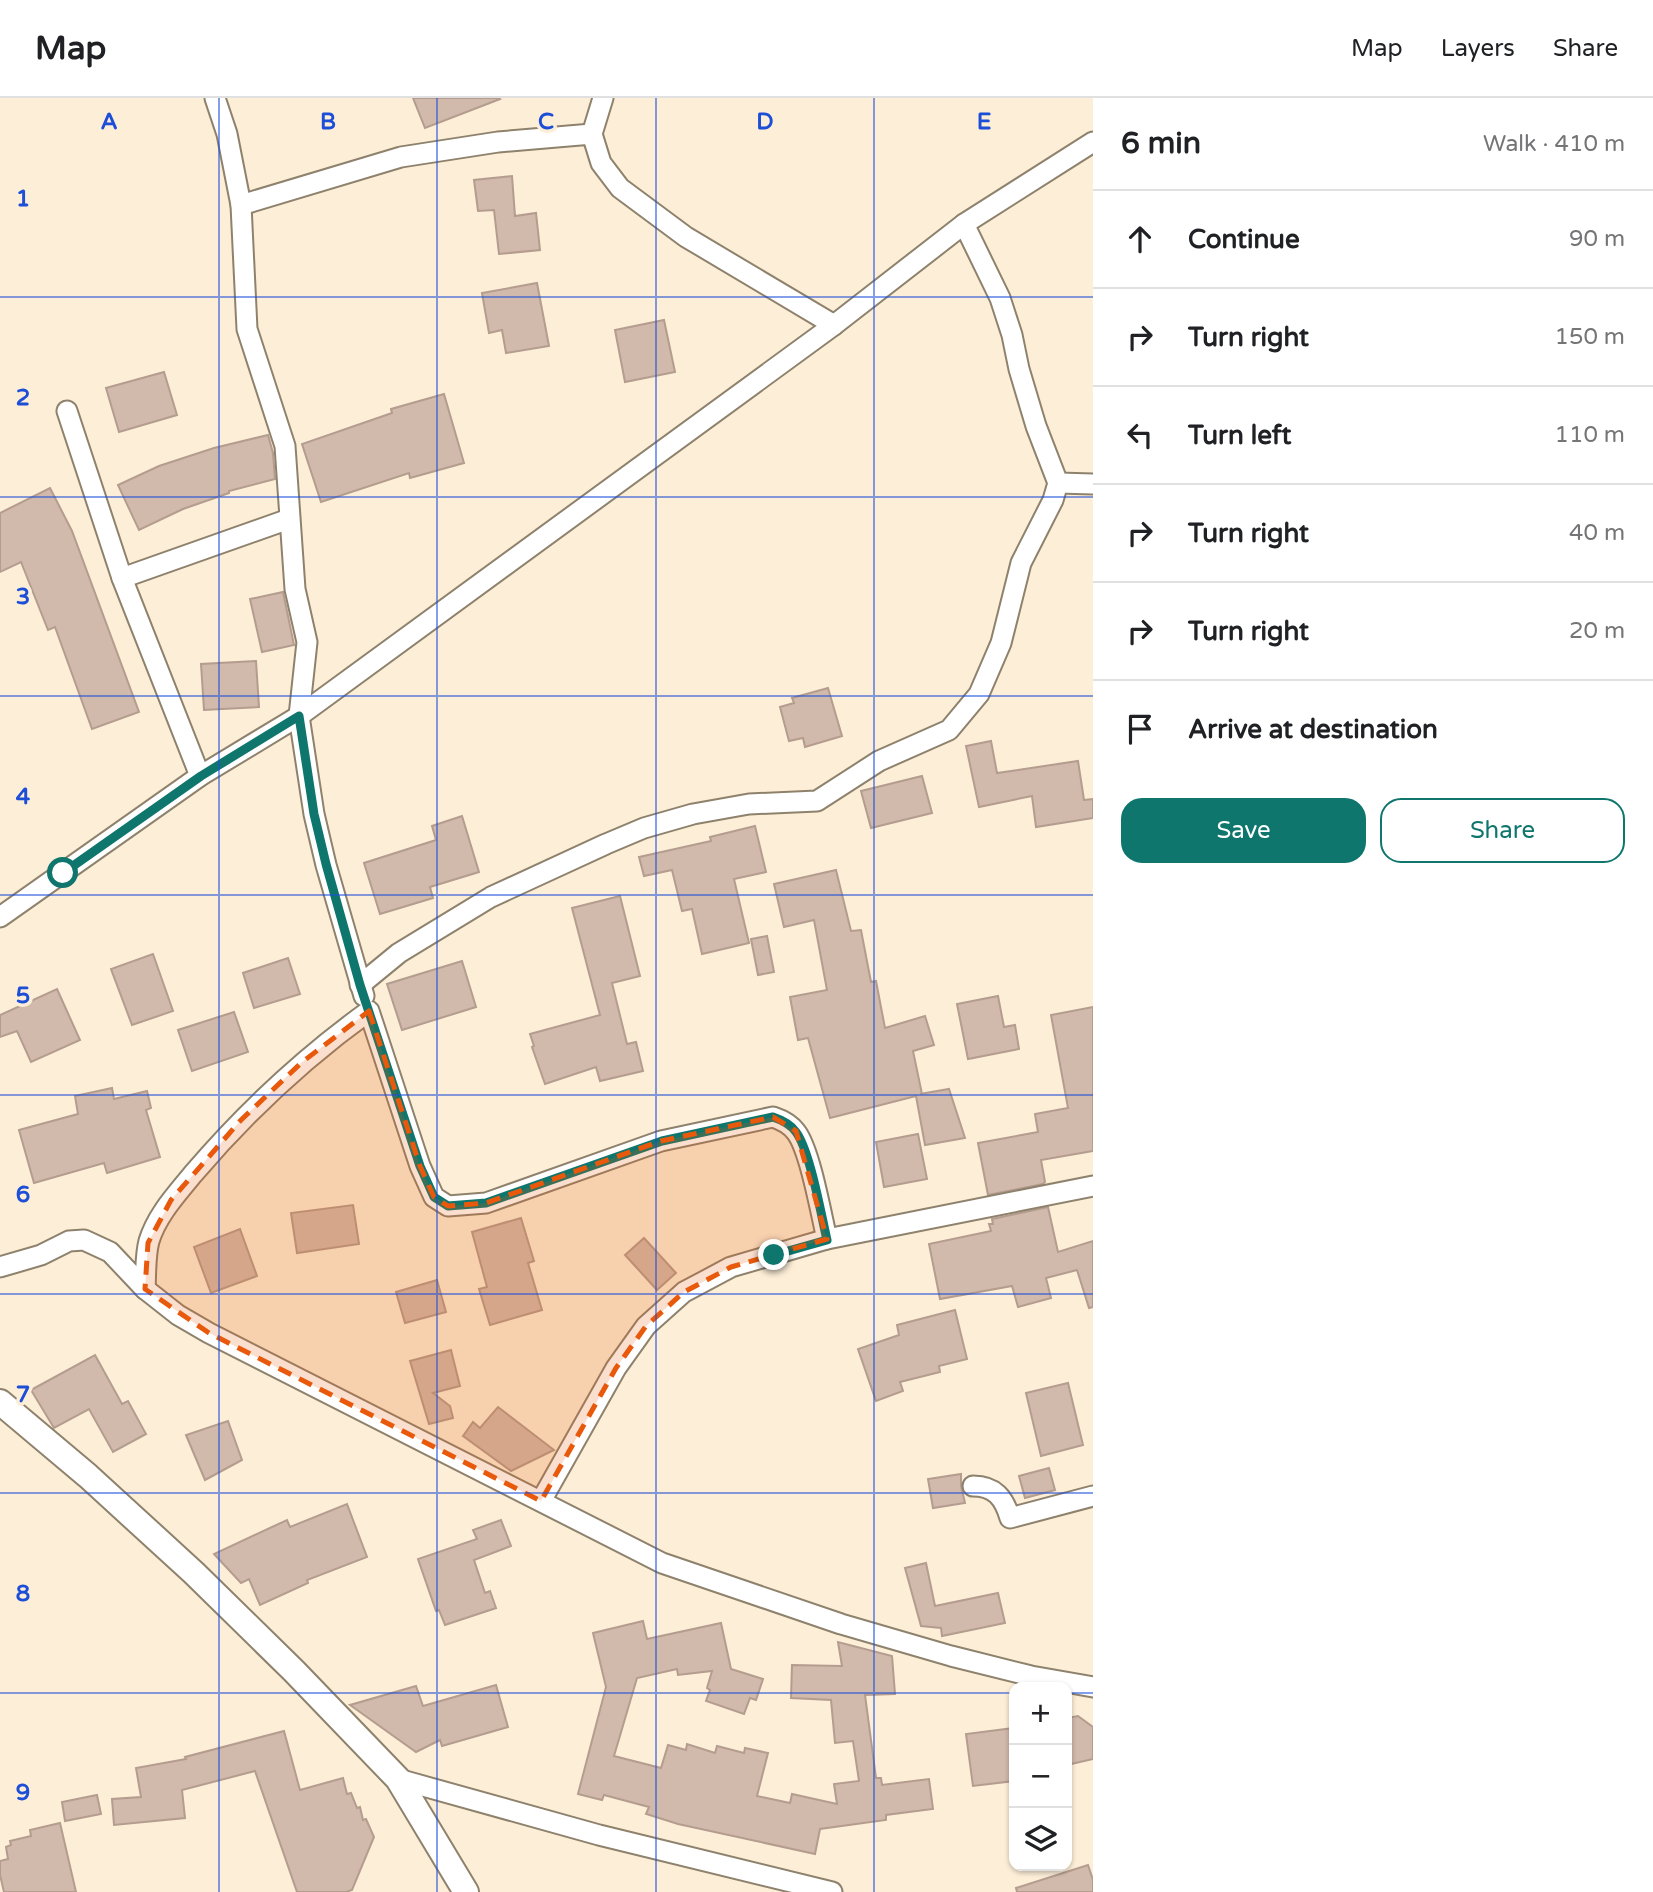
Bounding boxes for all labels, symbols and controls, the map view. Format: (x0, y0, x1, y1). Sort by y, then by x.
text: Map (35, 29, 106, 68)
text: Map (1351, 34, 1403, 63)
text: Layers (1441, 34, 1515, 63)
text: Share (1553, 34, 1618, 63)
text: A (100, 108, 118, 136)
text: B (320, 108, 336, 136)
text: C (538, 108, 554, 136)
text: D (756, 108, 774, 136)
text: E (977, 108, 991, 136)
text: 6 min (1121, 125, 1201, 162)
text: Walk · 410 m (1483, 130, 1625, 158)
text: 1 (16, 185, 30, 213)
icon: ahead (1121, 220, 1159, 258)
text: Continue (1188, 224, 1300, 255)
text: 90 m (1569, 225, 1625, 253)
icon: right (1121, 318, 1159, 356)
text: Turn right (1188, 322, 1309, 353)
text: 150 m (1555, 323, 1625, 351)
text: 2 (16, 384, 30, 412)
icon: left (1121, 416, 1159, 454)
text: Turn left (1188, 420, 1291, 451)
text: 110 m (1555, 421, 1625, 449)
icon: right (1121, 514, 1159, 552)
text: Turn right (1188, 518, 1309, 549)
text: 40 m (1569, 519, 1625, 547)
text: 3 (16, 583, 30, 611)
icon: right (1121, 612, 1159, 650)
text: Turn right (1188, 616, 1309, 647)
text: 20 m (1569, 617, 1625, 645)
icon: arrive (1121, 710, 1159, 748)
text: Arrive at destination (1188, 714, 1438, 745)
text: 4 (16, 783, 31, 811)
button: Save (1121, 798, 1366, 863)
button: Share (1380, 798, 1625, 863)
route start (47, 857, 78, 888)
text: 5 (16, 982, 30, 1010)
text: 6 (16, 1181, 30, 1209)
route end (758, 1239, 789, 1270)
text: 7 (16, 1381, 30, 1409)
text: 8 (16, 1580, 30, 1608)
map controls (1009, 1682, 1072, 1871)
button: + (1009, 1682, 1072, 1745)
button: − (1009, 1745, 1072, 1808)
text: 9 (16, 1779, 30, 1807)
button: layers (1009, 1808, 1072, 1871)

